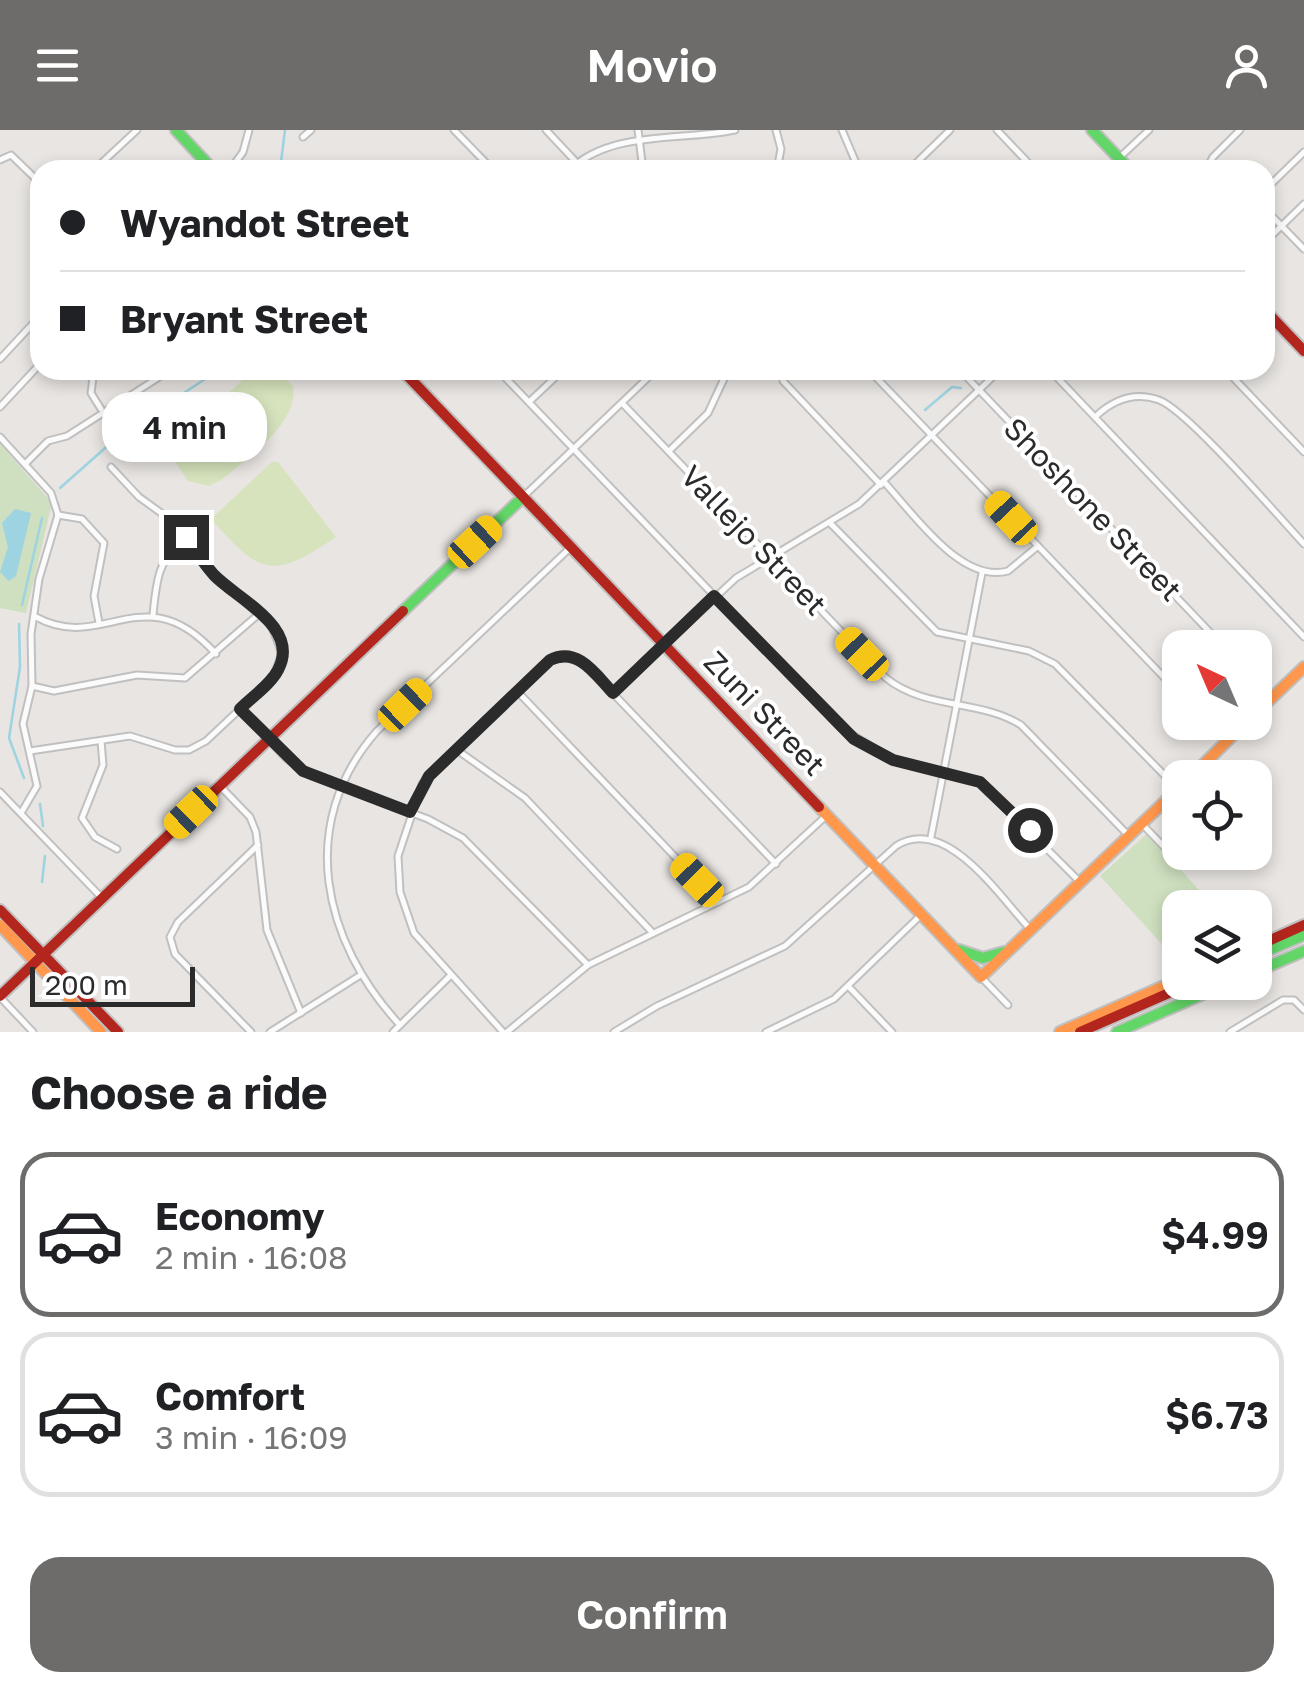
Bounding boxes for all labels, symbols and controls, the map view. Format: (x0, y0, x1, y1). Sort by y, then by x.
icon: menu (30, 38, 85, 93)
text: Movio (587, 38, 717, 92)
icon: person (1219, 38, 1274, 93)
text: Wyandot Street (120, 200, 410, 245)
text: Bryant Street (120, 296, 368, 341)
callout: 4 min (104, 392, 268, 462)
text: 4 min (142, 408, 227, 446)
street label: Shoshone Street (997, 410, 1189, 608)
street label: Vallejo Street (674, 458, 834, 622)
car (980, 486, 1042, 550)
car (443, 511, 507, 573)
route end (164, 515, 209, 560)
car (830, 622, 894, 686)
north arrow (1162, 630, 1272, 740)
map controls (1162, 630, 1272, 1000)
street label: Zuni Street (697, 644, 833, 782)
car (373, 673, 437, 737)
button: locate (1162, 760, 1272, 870)
car (159, 780, 223, 844)
route start (1008, 808, 1053, 853)
car (665, 848, 729, 912)
button: layers (1162, 890, 1272, 1000)
scale bar (30, 962, 195, 1006)
text: 200 m (45, 968, 128, 1001)
text: Choose a ride (30, 1065, 328, 1119)
icon: car (35, 1190, 125, 1280)
text: Economy (155, 1193, 324, 1238)
text: $4.99 (1161, 1212, 1269, 1257)
text: 2 min · 16:08 (155, 1238, 348, 1276)
icon: car (35, 1370, 125, 1460)
text: Comfort (155, 1373, 305, 1418)
text: $6.73 (1165, 1392, 1269, 1437)
text: 3 min · 16:09 (155, 1418, 348, 1456)
button: Confirm (30, 1557, 1274, 1672)

